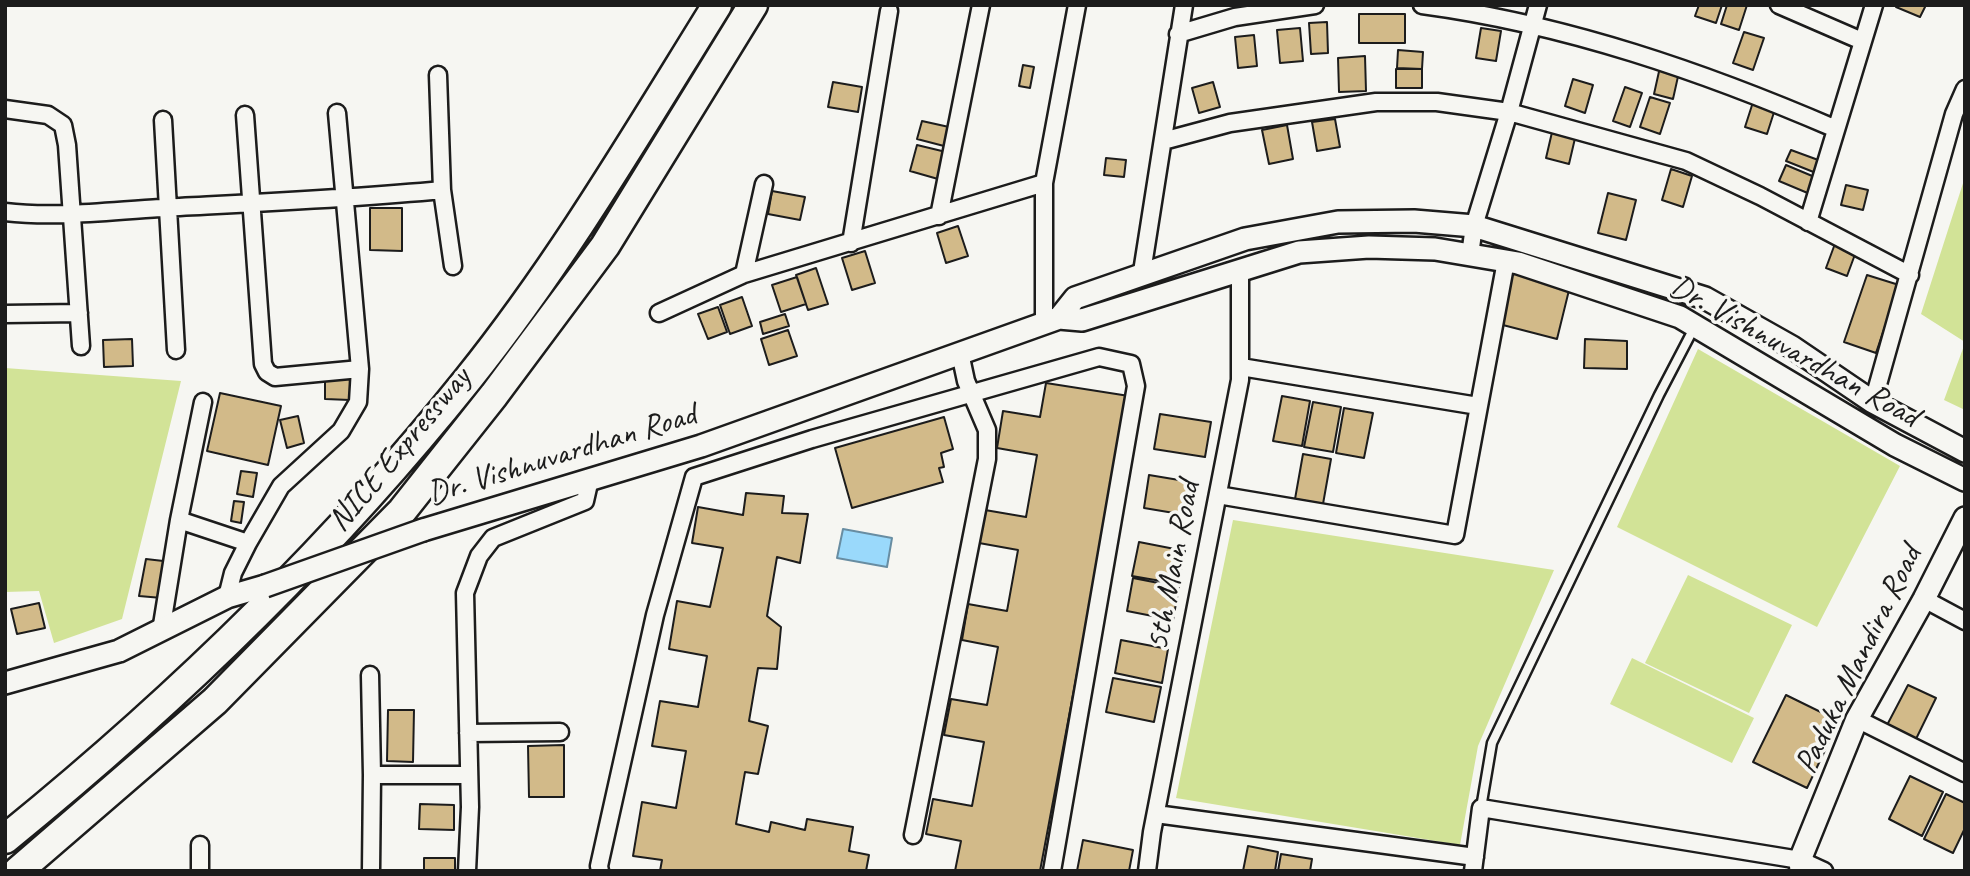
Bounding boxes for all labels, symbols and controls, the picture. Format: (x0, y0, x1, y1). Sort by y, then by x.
street label: Dr. Vishnuvardhan Road (1663, 267, 1925, 437)
street label: NICE Expressway (320, 360, 480, 540)
street label: Dr. Vishnuvardhan Road (423, 395, 701, 515)
street label: 5th Main Road (1138, 478, 1210, 654)
street label: Paduka Mandira Road (1787, 540, 1931, 780)

